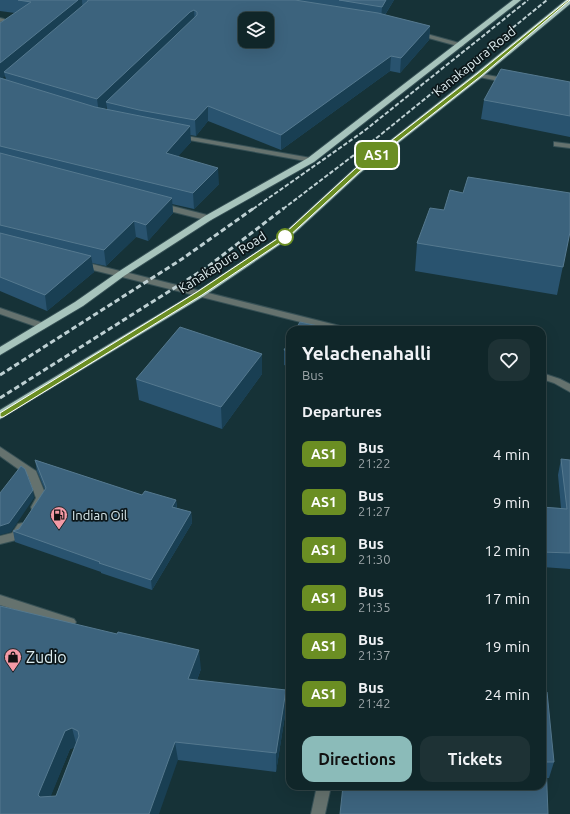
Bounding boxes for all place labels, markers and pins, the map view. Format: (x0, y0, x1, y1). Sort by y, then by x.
unlabelled marker (276, 228, 294, 246)
fuel station icon: Indian Oil (49, 505, 69, 530)
place label: Indian Oil (72, 508, 128, 522)
shop icon: Zudio (3, 647, 23, 672)
place label: Zudio (26, 648, 67, 666)

